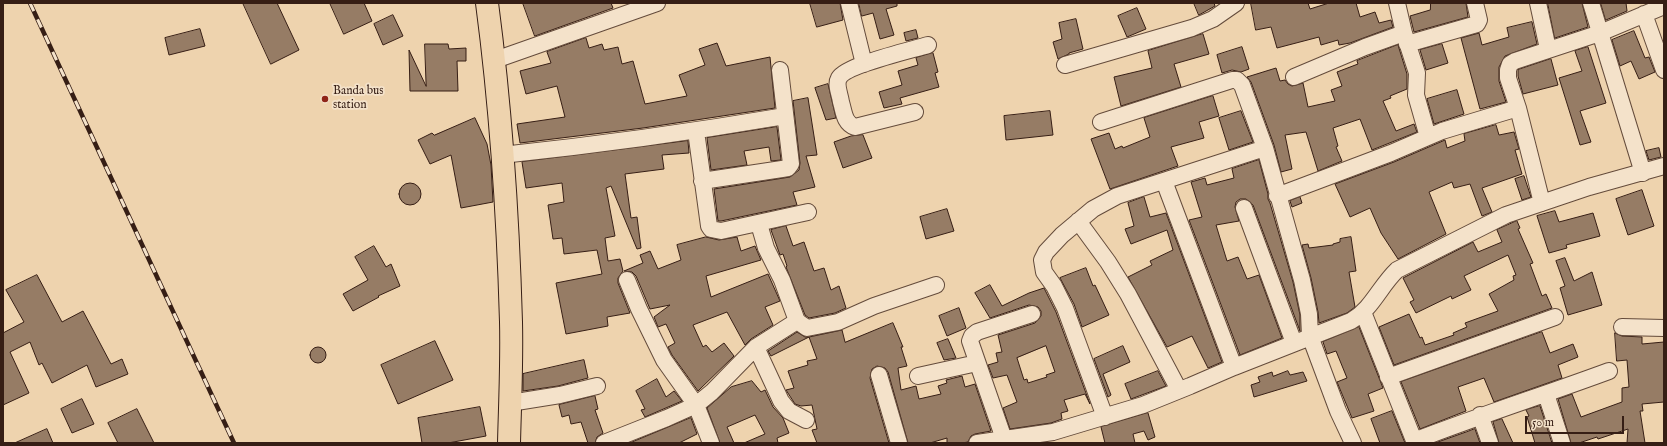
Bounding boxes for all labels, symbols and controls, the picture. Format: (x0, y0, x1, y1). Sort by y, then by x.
place label: Banda bus station (333, 85, 384, 113)
marker: Banda bus station (320, 94, 330, 104)
scale bar (1527, 408, 1626, 434)
text: 50 m (1532, 415, 1554, 430)

